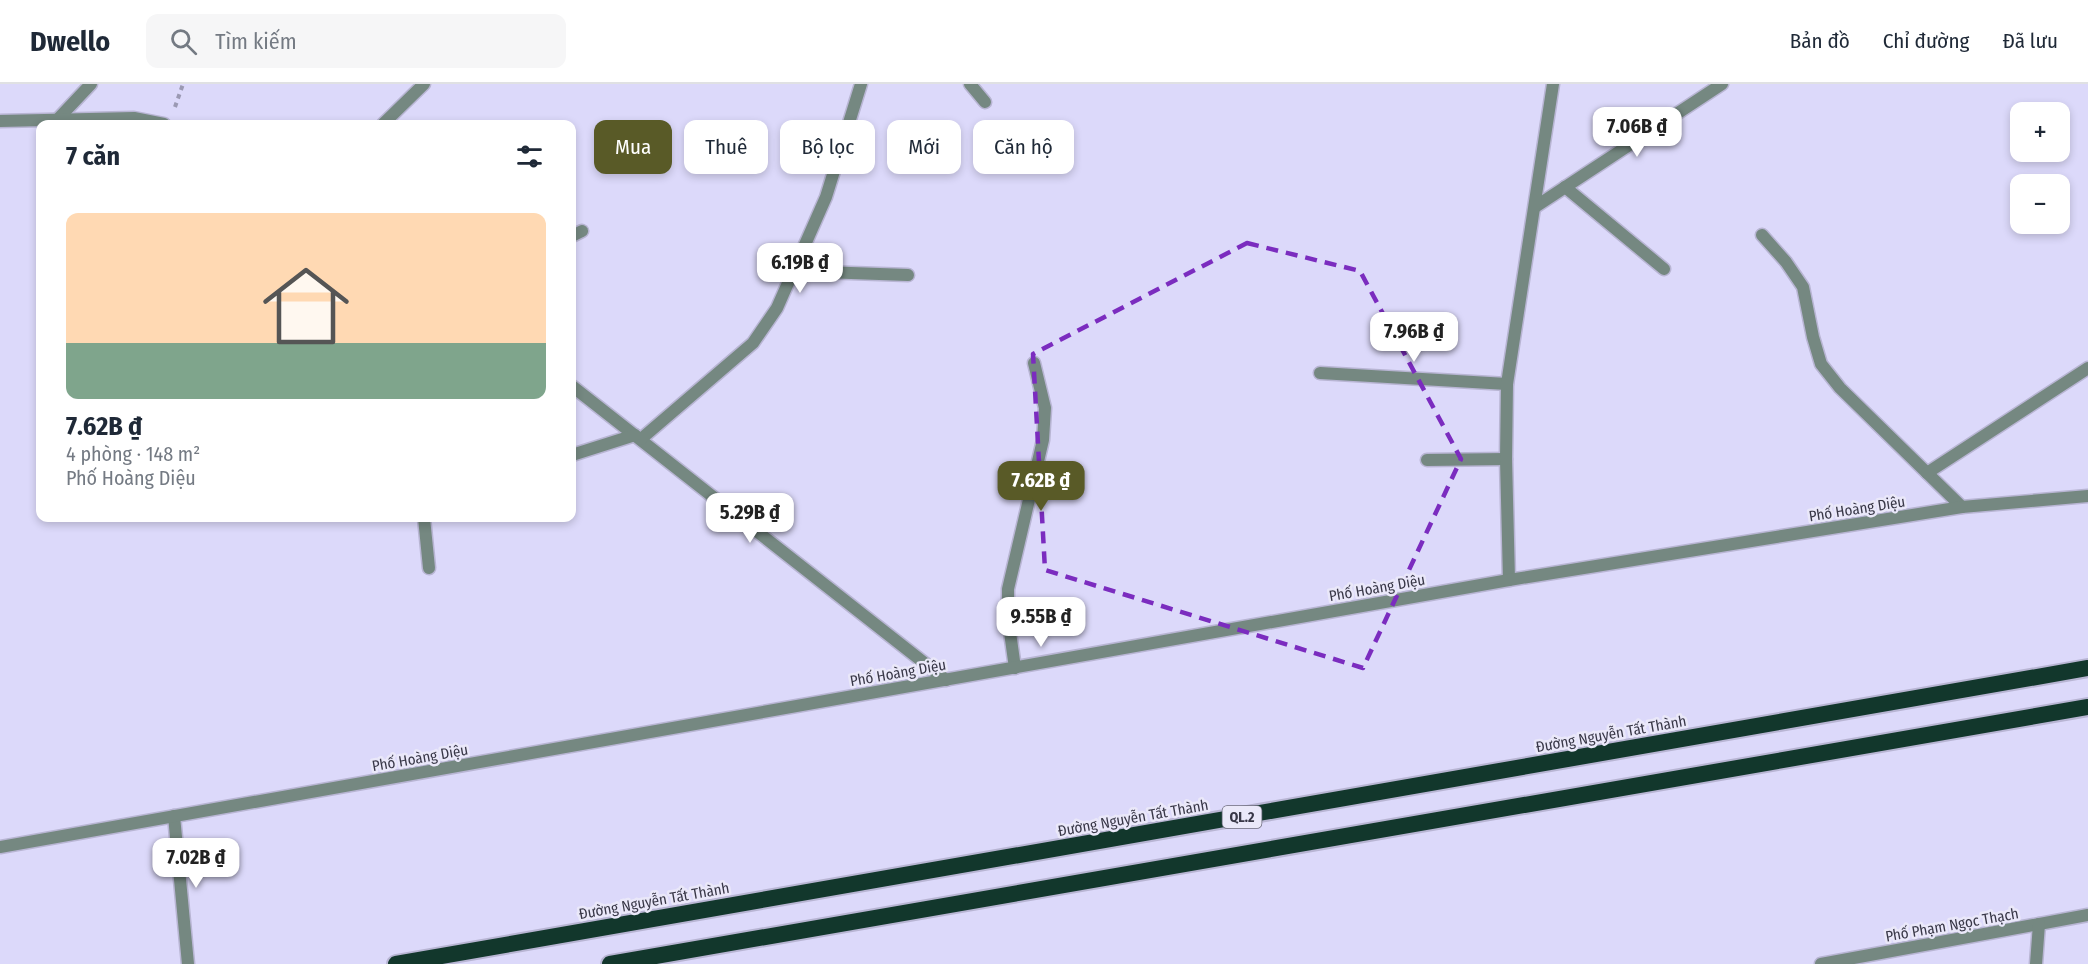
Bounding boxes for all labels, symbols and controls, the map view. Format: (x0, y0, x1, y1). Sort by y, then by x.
search box (146, 14, 566, 68)
text: Dwello (30, 25, 110, 58)
icon: search (167, 25, 200, 58)
text: Tìm kiếm (215, 28, 297, 55)
text: Bản đồ (1790, 28, 1850, 54)
text: Chỉ đường (1883, 28, 1969, 54)
text: Đã lưu (2002, 28, 2058, 54)
map controls (2010, 102, 2070, 234)
button: + (2010, 102, 2070, 162)
pin: 7.06B ₫ (1582, 107, 1692, 158)
text: 7.06B ₫ (1607, 114, 1667, 138)
chip: Mua (594, 120, 672, 174)
chip: Thuê (684, 120, 768, 174)
chip: Bộ lọc (780, 120, 875, 174)
chip: Mới (887, 120, 961, 174)
chip: Căn hộ (973, 120, 1074, 174)
icon: filters (513, 140, 546, 173)
text: 7 căn (66, 141, 120, 172)
button: − (2010, 174, 2070, 234)
pin: 6.19B ₫ (745, 243, 855, 294)
text: 6.19B ₫ (771, 250, 829, 274)
icon: home (252, 252, 360, 360)
pin: 7.96B ₫ (1359, 312, 1469, 363)
text: 7.96B ₫ (1384, 319, 1444, 343)
text: 7.62B ₫ (66, 411, 142, 442)
text: 4 phòng · 148 m² (66, 442, 200, 466)
pin: 7.62B ₫ (986, 461, 1096, 512)
text: Phố Hoàng Diệu (66, 466, 196, 490)
text: 7.62B ₫ (1012, 468, 1070, 492)
pin: 5.29B ₫ (695, 493, 805, 544)
street label: Phố Hoàng Diệu (1808, 493, 1906, 525)
text: 5.29B ₫ (720, 500, 780, 524)
street label: Phố Hoàng Diệu (1328, 571, 1426, 605)
pin: 9.55B ₫ (986, 597, 1096, 648)
text: 9.55B ₫ (1010, 604, 1072, 628)
street label: Phố Hoàng Diệu (849, 656, 947, 690)
street label: Đường Nguyễn Tất Thành (1534, 712, 1688, 756)
street label: Phố Hoàng Diệu (371, 741, 469, 775)
street label: Đường Nguyễn Tất Thành (1056, 796, 1210, 840)
road number: QL.2 (1222, 806, 1262, 828)
pin: 7.02B ₫ (141, 838, 251, 889)
text: 7.02B ₫ (166, 845, 226, 869)
street label: Đường Nguyễn Tất Thành (577, 879, 731, 923)
street label: Phố Phạm Ngọc Thạch (1884, 904, 2020, 946)

